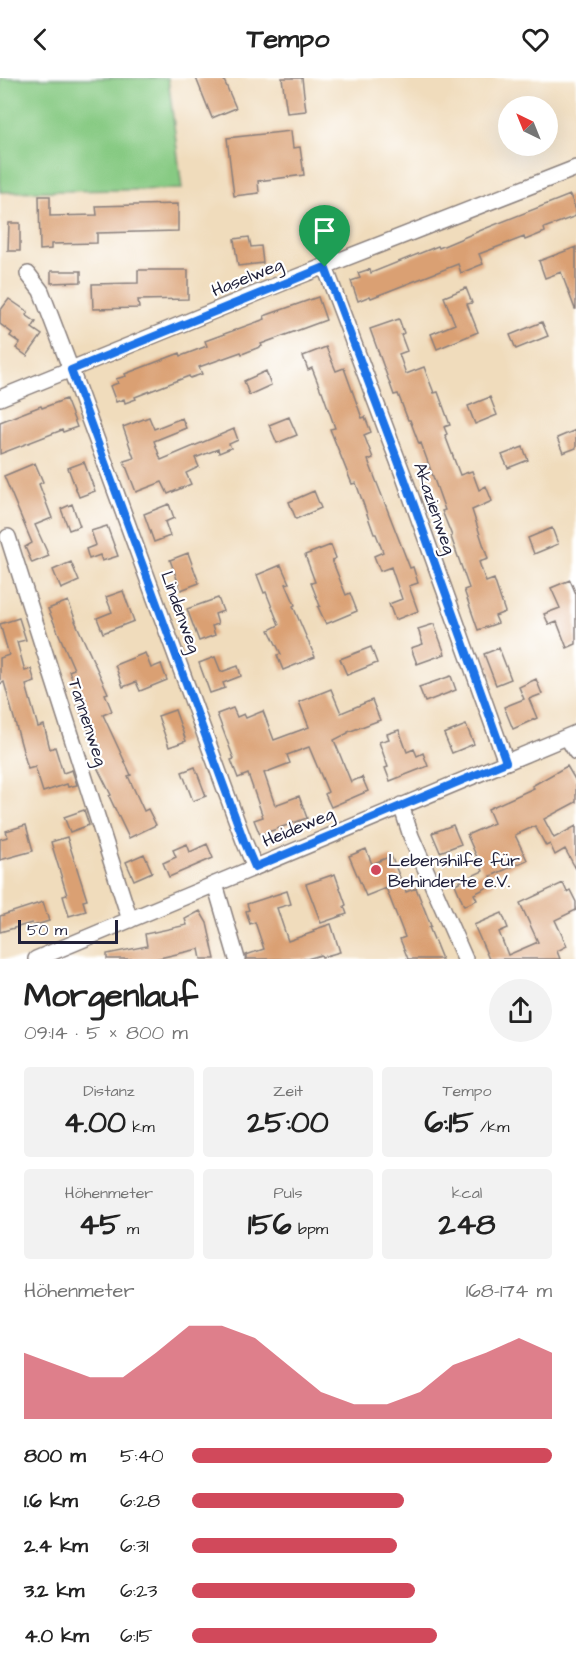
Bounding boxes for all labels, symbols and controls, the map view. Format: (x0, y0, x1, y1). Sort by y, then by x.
text: Tempo (247, 20, 329, 58)
icon: back (24, 23, 57, 56)
icon: heart (519, 23, 552, 56)
north arrow (498, 96, 558, 156)
map controls (498, 96, 558, 156)
pin (299, 205, 350, 267)
icon: arrive (308, 214, 341, 247)
street label: Haselweg (208, 252, 287, 304)
street label: Akazienweg (406, 459, 462, 558)
street label: Lindenweg (153, 568, 207, 657)
street label: Tannenweg (61, 675, 113, 769)
street label: Heideweg (258, 801, 338, 855)
place label: Lebenshilfe für Behinderte e.V. (388, 848, 520, 894)
marker: Lebenshilfe für Behinderte e.V. (369, 863, 383, 877)
scale bar (18, 917, 118, 944)
text: 50 m (27, 919, 67, 941)
text: Morgenlauf (24, 973, 198, 1019)
button: share (489, 979, 552, 1042)
text: 09:14 · 5 × 800 m (24, 1019, 188, 1047)
text: Distanz (83, 1080, 135, 1102)
text: Zeit (273, 1080, 303, 1102)
text: Tempo (443, 1080, 491, 1102)
text: 4.00 (63, 1102, 126, 1144)
text: 25:00 (247, 1102, 329, 1144)
text: 6:15 (425, 1102, 473, 1144)
text: km (126, 1116, 155, 1138)
text: /km (473, 1116, 509, 1138)
text: Höhenmeter (65, 1182, 153, 1204)
text: Puls (274, 1182, 302, 1204)
text: kcal (452, 1182, 482, 1204)
text: 45 (79, 1204, 120, 1246)
text: 156 (248, 1204, 292, 1246)
text: 248 (438, 1204, 496, 1246)
text: m (120, 1218, 139, 1240)
text: bpm (292, 1218, 328, 1240)
text: Höhenmeter (24, 1277, 134, 1305)
text: 168–174 m (466, 1277, 552, 1305)
text: 800 m (24, 1442, 86, 1470)
text: 5:40 (120, 1442, 164, 1470)
text: 1.6 km (24, 1487, 78, 1515)
text: 6:28 (120, 1487, 160, 1515)
text: 2.4 km (24, 1532, 88, 1560)
text: 6:31 (120, 1532, 149, 1560)
text: 3.2 km (24, 1577, 84, 1605)
text: 6:23 (120, 1577, 158, 1605)
text: 4.0 km (24, 1622, 89, 1650)
text: 6:15 (120, 1622, 153, 1650)

